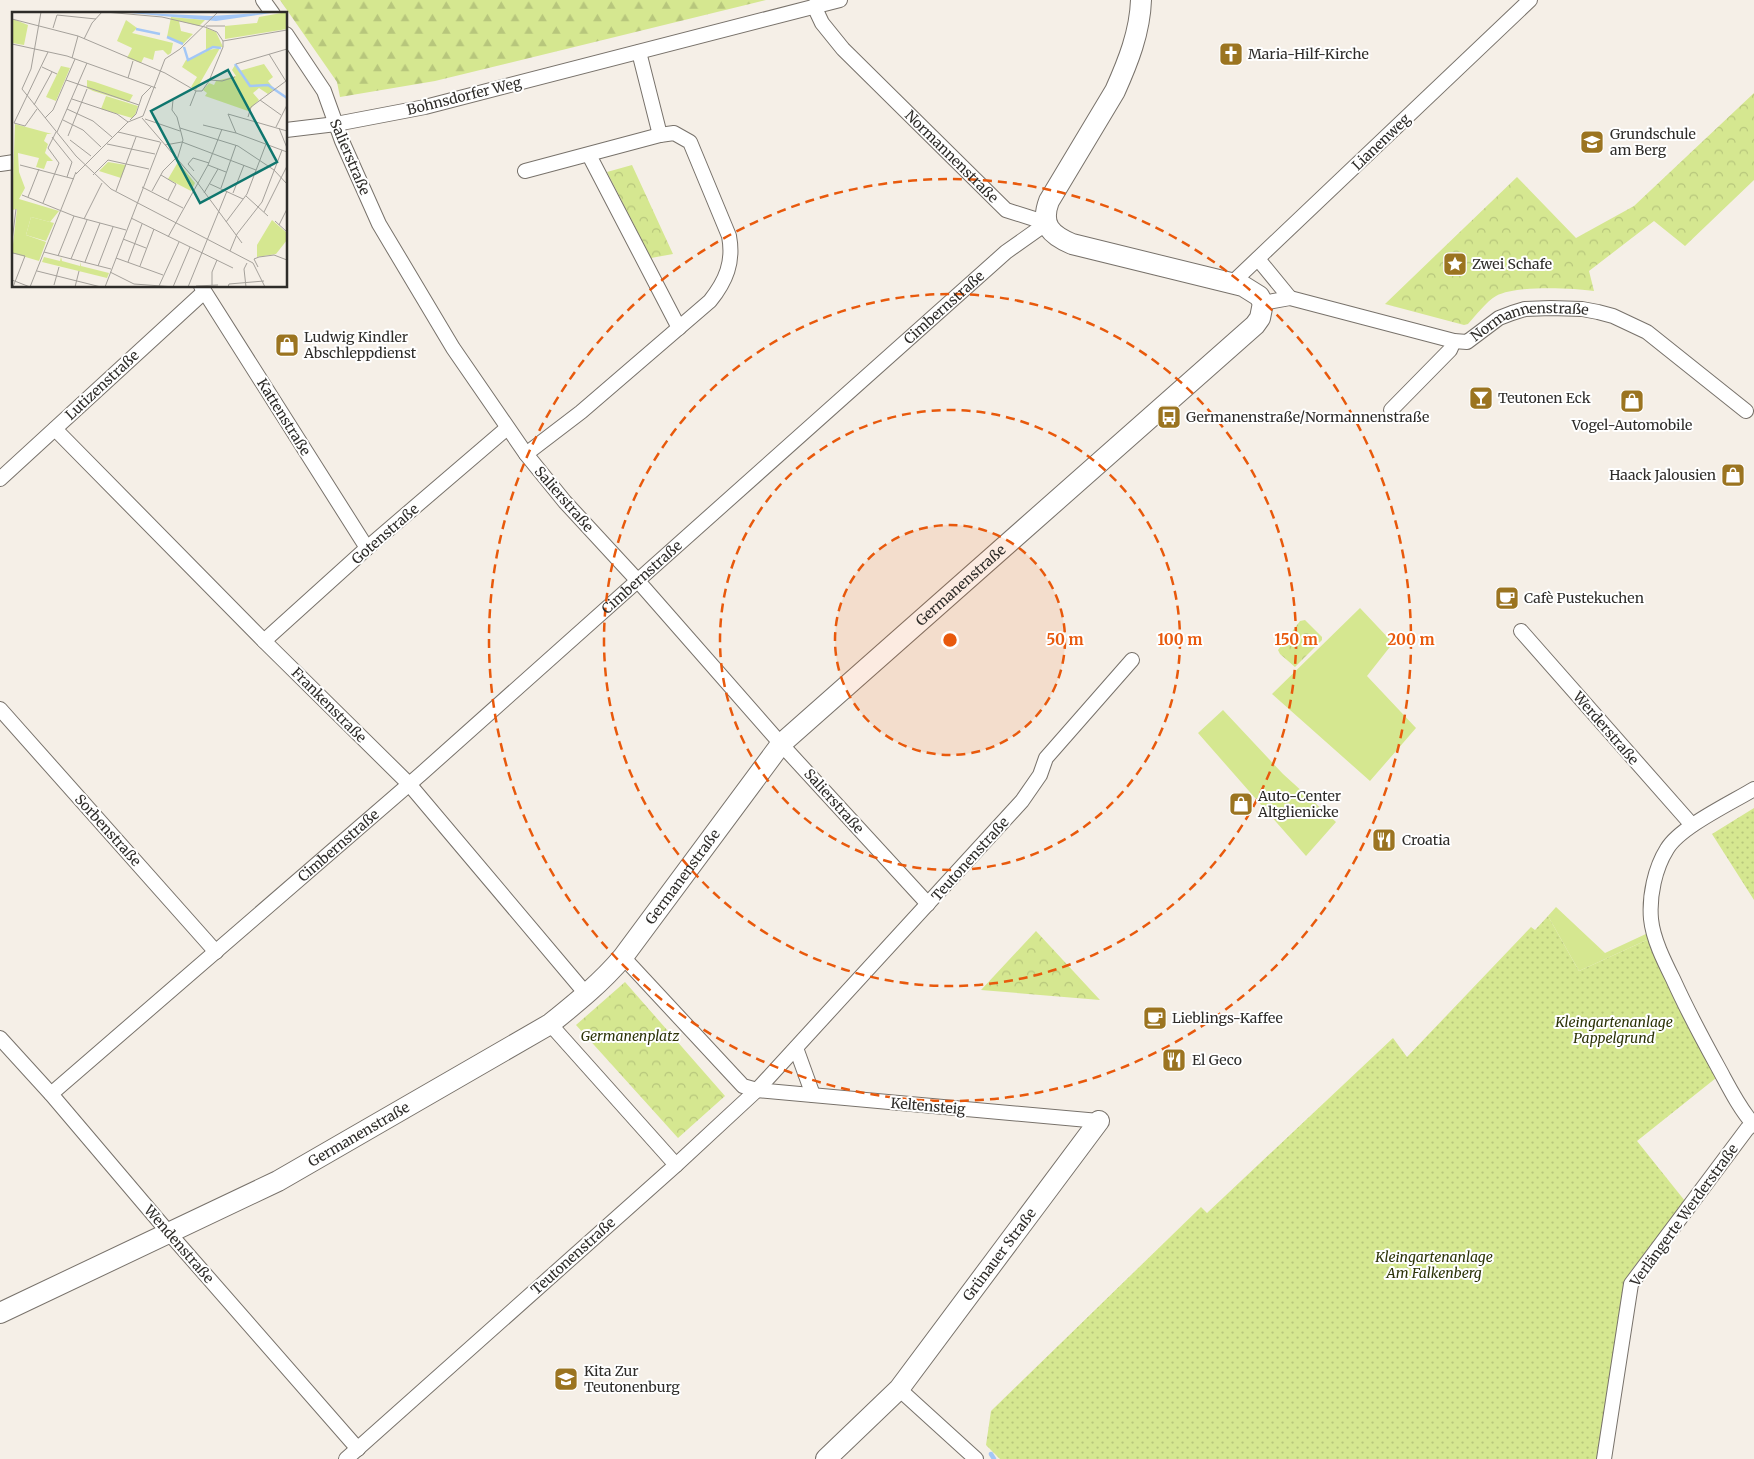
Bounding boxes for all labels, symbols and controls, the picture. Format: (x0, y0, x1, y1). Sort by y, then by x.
inset map (12, 12, 288, 288)
church icon: Maria-Hilf-Kirche (1218, 41, 1244, 67)
place label: Maria-Hilf-Kirche (1248, 45, 1369, 63)
street label: Bohnsdorfer Weg (405, 73, 524, 119)
street label: Normannenstraße (901, 106, 1002, 207)
street label: Lianenweg (1348, 110, 1414, 174)
street label: Salierstraße (326, 116, 374, 198)
place label: Grundschule am Berg (1610, 125, 1696, 159)
school or university icon: Grundschule am Berg (1579, 129, 1605, 155)
place icon: Zwei Schafe (1442, 251, 1468, 277)
place label: Zwei Schafe (1472, 255, 1552, 273)
street label: Cimbernstraße (900, 267, 988, 348)
street label: Normannenstraße (1467, 299, 1590, 345)
place label: Ludwig Kindler Abschleppdienst (303, 328, 417, 362)
shop icon: Ludwig Kindler Abschleppdienst (274, 332, 300, 358)
street label: Lutizenstraße (61, 346, 143, 424)
street label: Kattenstraße (253, 375, 315, 459)
bar icon: Teutonen Eck (1468, 385, 1494, 411)
shop icon: Vogel-Automobile (1619, 388, 1645, 414)
place label: Teutonen Eck (1498, 389, 1591, 407)
bus stop icon: Germanenstraße/Normannenstraße (1156, 404, 1182, 430)
place label: Germanenstraße/Normannenstraße (1186, 408, 1429, 426)
place label: Vogel-Automobile (1571, 416, 1692, 434)
street label: Salierstraße (531, 462, 597, 536)
shop icon: Haack Jalousien (1720, 462, 1746, 488)
place label: Haack Jalousien (1609, 466, 1716, 484)
street label: Gotenstraße (348, 500, 422, 568)
street label: Cimbernstraße (598, 536, 686, 618)
street label: Germanenstraße (912, 541, 1009, 630)
cafe icon: Cafè Pustekuchen (1494, 585, 1520, 611)
place label: Cafè Pustekuchen (1524, 589, 1644, 607)
text: 50 m (1046, 630, 1084, 649)
text: 100 m (1158, 630, 1202, 649)
text: 150 m (1274, 630, 1318, 649)
text: 200 m (1387, 630, 1435, 649)
centre of rings (941, 631, 959, 649)
street label: Frankenstraße (288, 664, 370, 746)
street label: Werderstraße (1569, 687, 1643, 768)
street label: Salierstraße (800, 765, 868, 837)
place label: Auto-Center Altglienicke (1257, 787, 1341, 821)
street label: Sorbenstraße (71, 790, 145, 870)
shop icon: Auto-Center Altglienicke (1228, 791, 1254, 817)
street label: Cimbernstraße (294, 805, 383, 885)
street label: Teutonenstraße (927, 813, 1013, 905)
street label: Germanenstraße (641, 826, 724, 928)
restaurant icon: Croatia (1371, 827, 1397, 853)
place label: Croatia (1402, 831, 1451, 849)
cafe icon: Lieblings-Kaffee (1142, 1005, 1168, 1031)
place label: Lieblings-Kaffee (1172, 1009, 1283, 1027)
park label: Kleingartenanlage Pappelgrund (1554, 1013, 1673, 1047)
park label: Germanenplatz (581, 1027, 680, 1045)
restaurant icon: El Geco (1161, 1047, 1187, 1073)
place label: El Geco (1192, 1051, 1242, 1069)
street label: Keltensteig (890, 1094, 967, 1118)
street label: Germanenstraße (305, 1098, 413, 1171)
street label: Verlängerte Werderstraße (1626, 1140, 1742, 1291)
street label: Wendenstraße (139, 1200, 218, 1287)
street label: Grünauer Straße (959, 1204, 1040, 1304)
street label: Teutonenstraße (527, 1213, 619, 1299)
park label: Kleingartenanlage Am Falkenberg (1374, 1248, 1493, 1282)
place label: Kita Zur Teutonenburg (584, 1362, 680, 1396)
school or university icon: Kita Zur Teutonenburg (553, 1366, 579, 1392)

